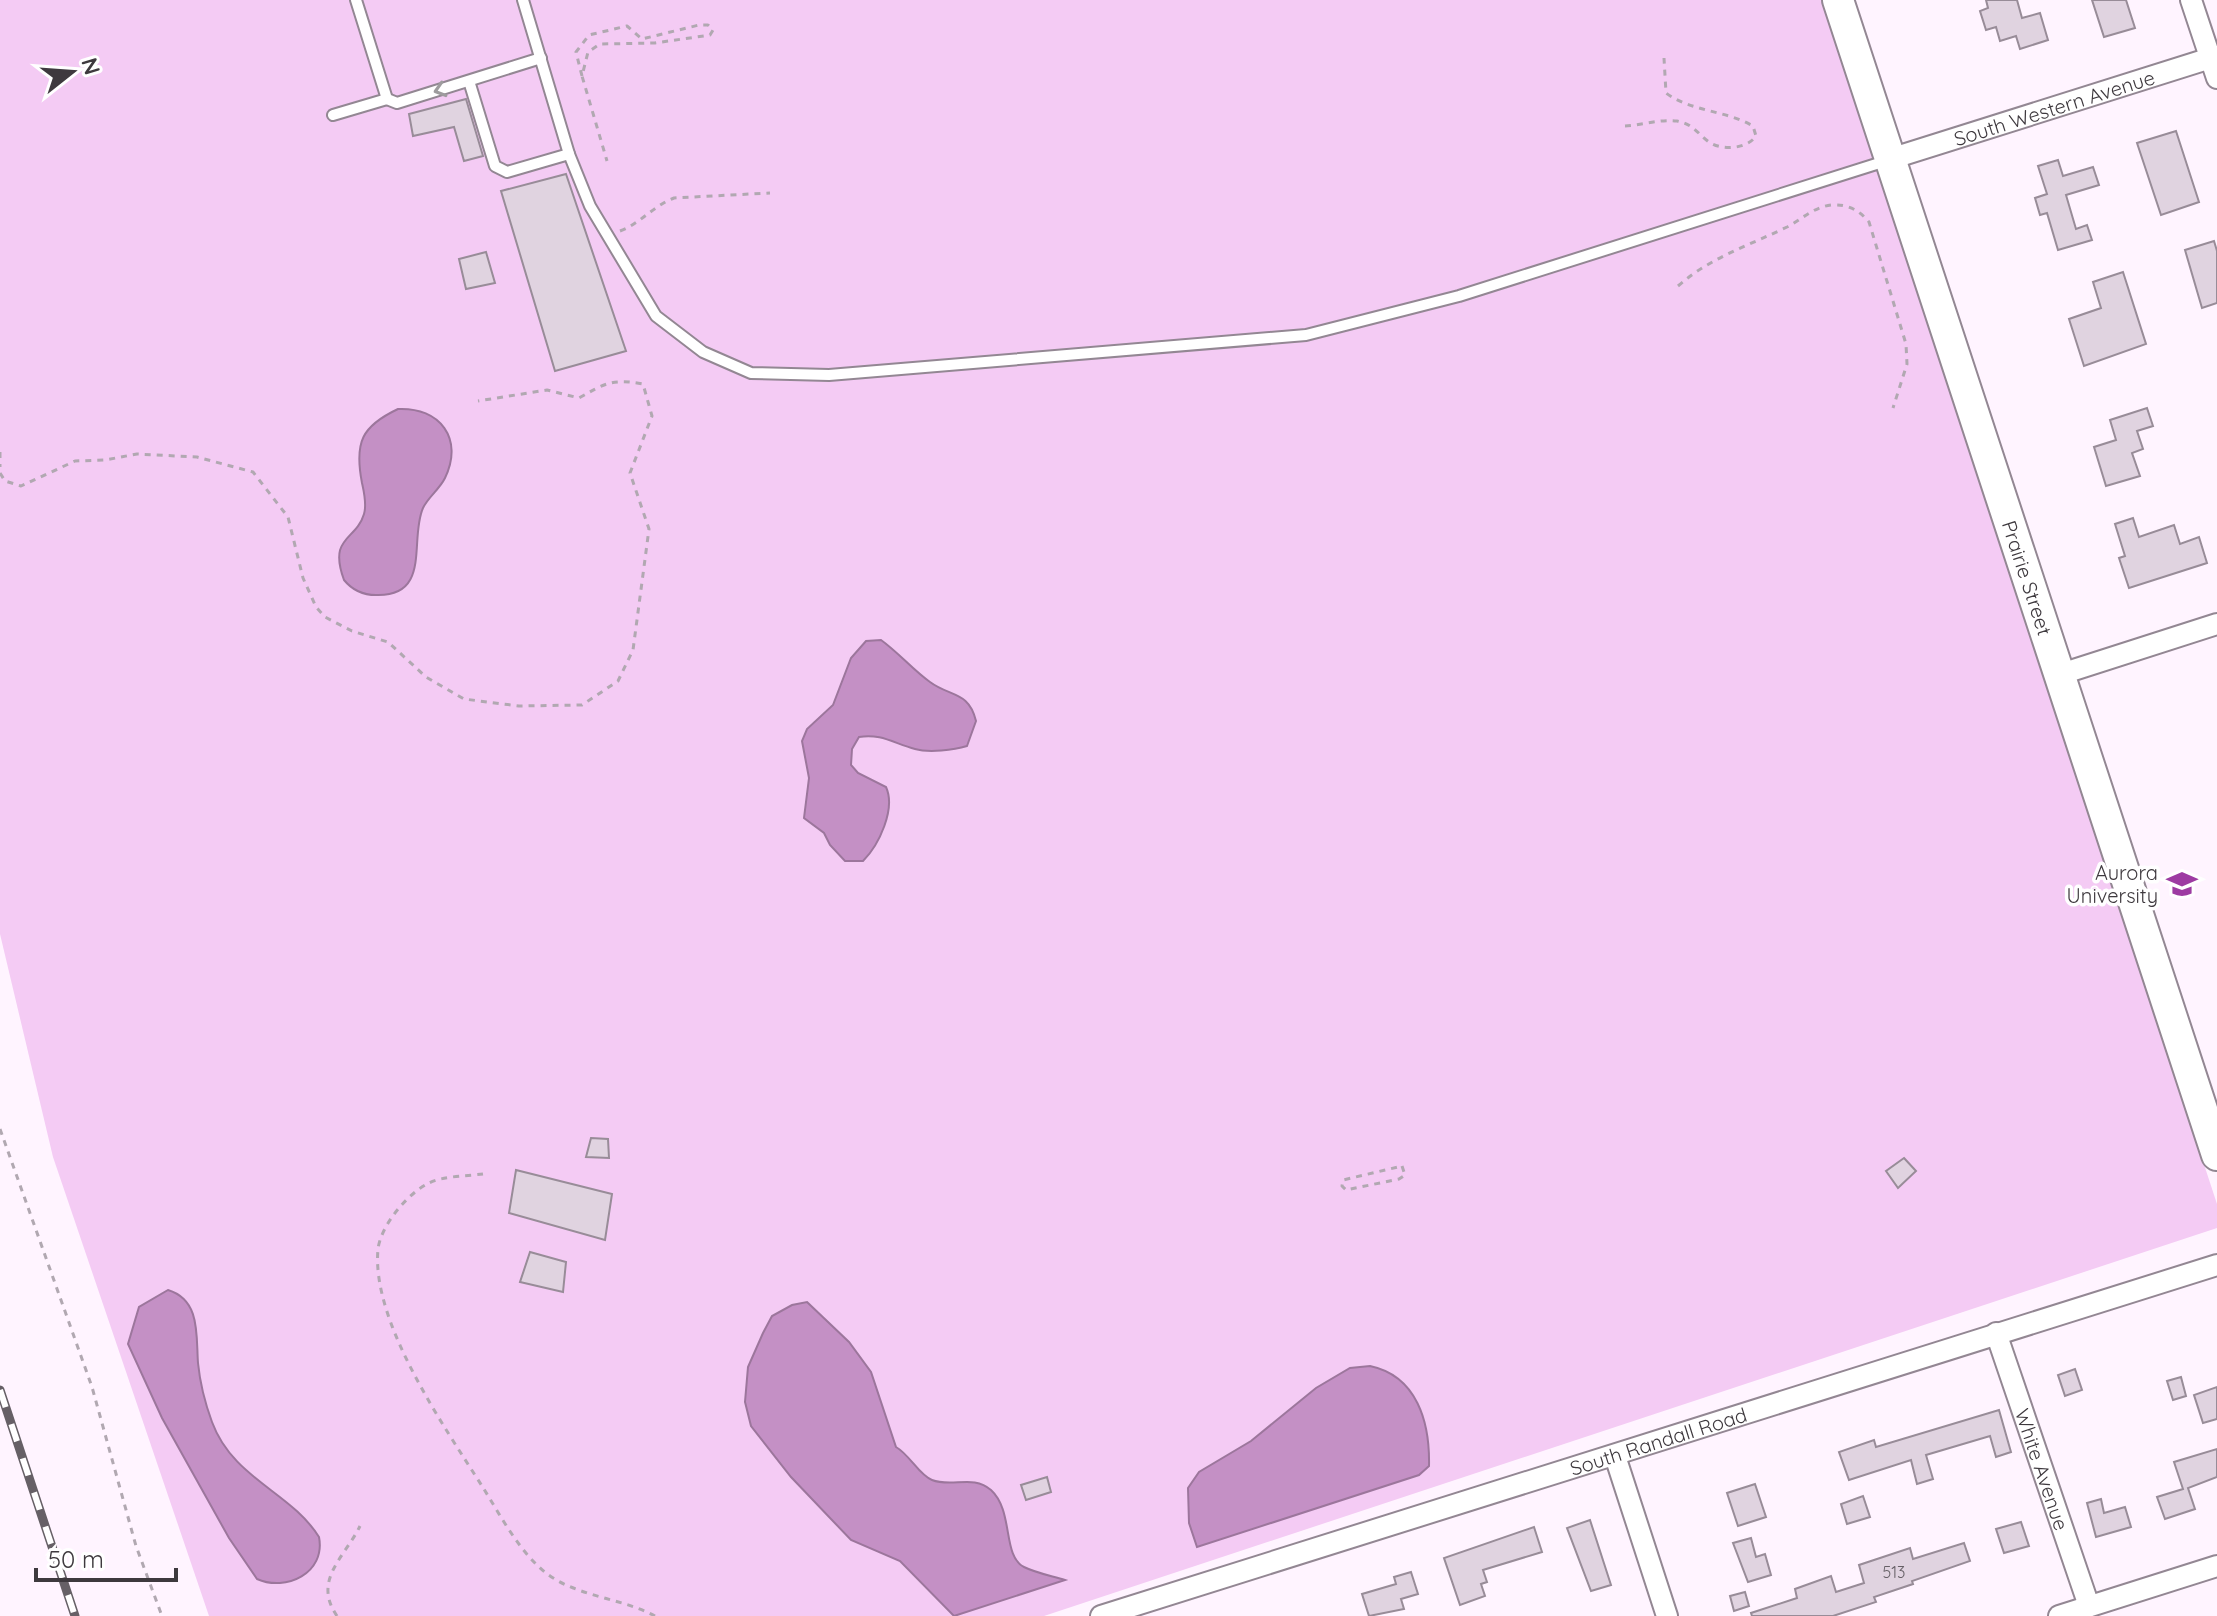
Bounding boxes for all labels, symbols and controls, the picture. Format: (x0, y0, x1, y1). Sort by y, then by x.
north arrow (32, 32, 112, 112)
text: N (75, 54, 107, 78)
street label: South Western Avenue (1950, 64, 2158, 151)
one-way arrow (434, 81, 447, 97)
street label: Prairie Street (1997, 517, 2058, 638)
place label: Aurora University (2067, 860, 2158, 908)
school or university icon: Aurora University (2165, 867, 2199, 901)
street label: South Randall Road (1567, 1401, 1750, 1480)
street label: White Avenue (2010, 1405, 2075, 1533)
scale bar (36, 1532, 176, 1582)
text: 50 m (48, 1544, 104, 1574)
house number: 513 (1882, 1562, 1906, 1582)

